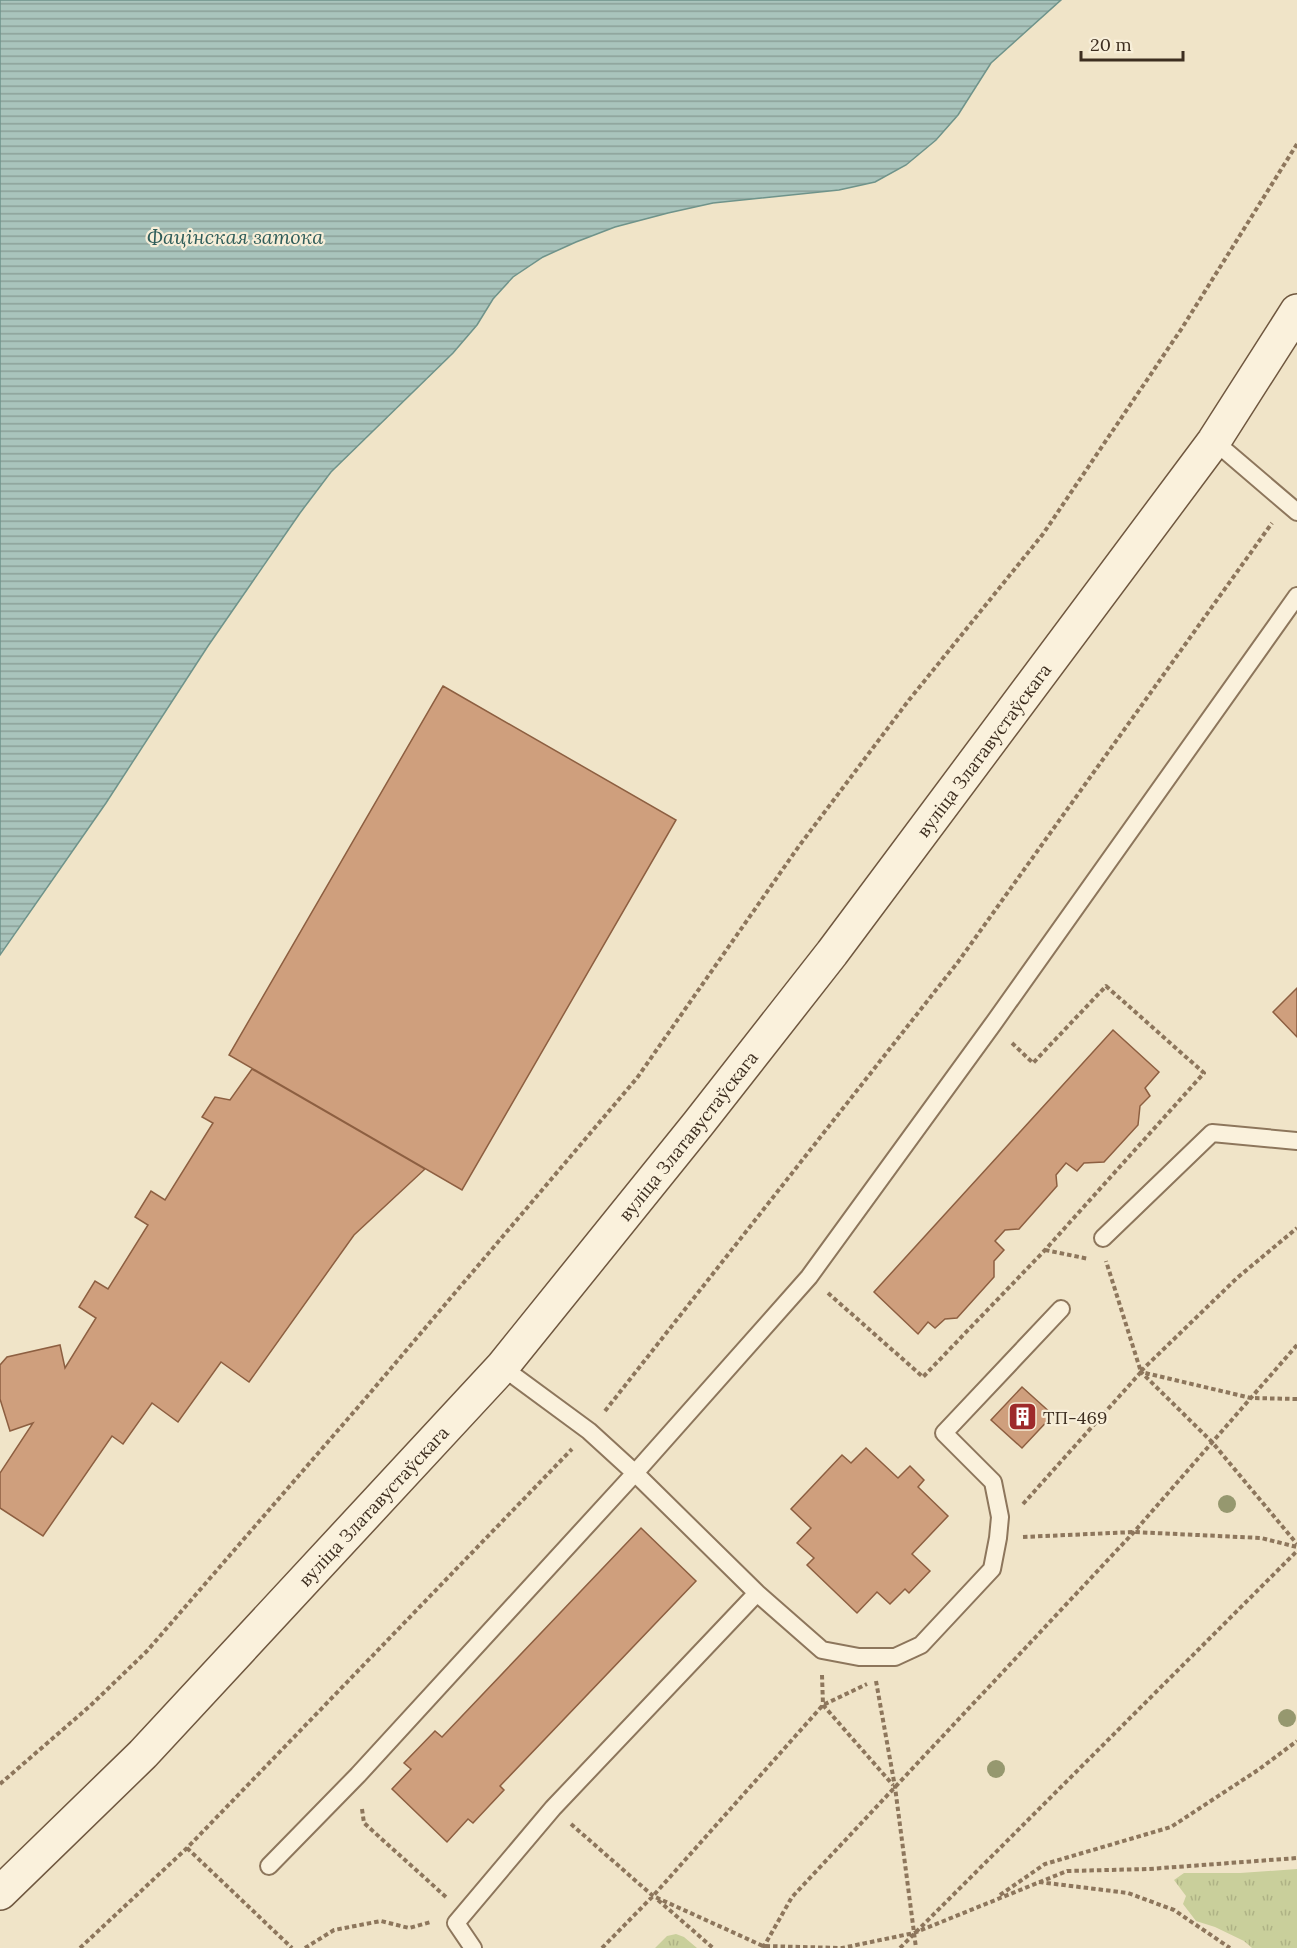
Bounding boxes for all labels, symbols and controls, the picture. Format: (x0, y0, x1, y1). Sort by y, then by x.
scale bar (1081, 24, 1183, 62)
text: 20 m (1090, 33, 1132, 56)
water label: Фацінская затока (147, 224, 323, 249)
street label: вуліца Златавустаўскага (911, 659, 1056, 841)
street label: вуліца Златавустаўскага (613, 1046, 762, 1225)
building icon: ТП-469 (1006, 1401, 1038, 1433)
place label: ТП-469 (1043, 1406, 1107, 1429)
street label: вуліца Златавустаўскага (293, 1421, 453, 1591)

